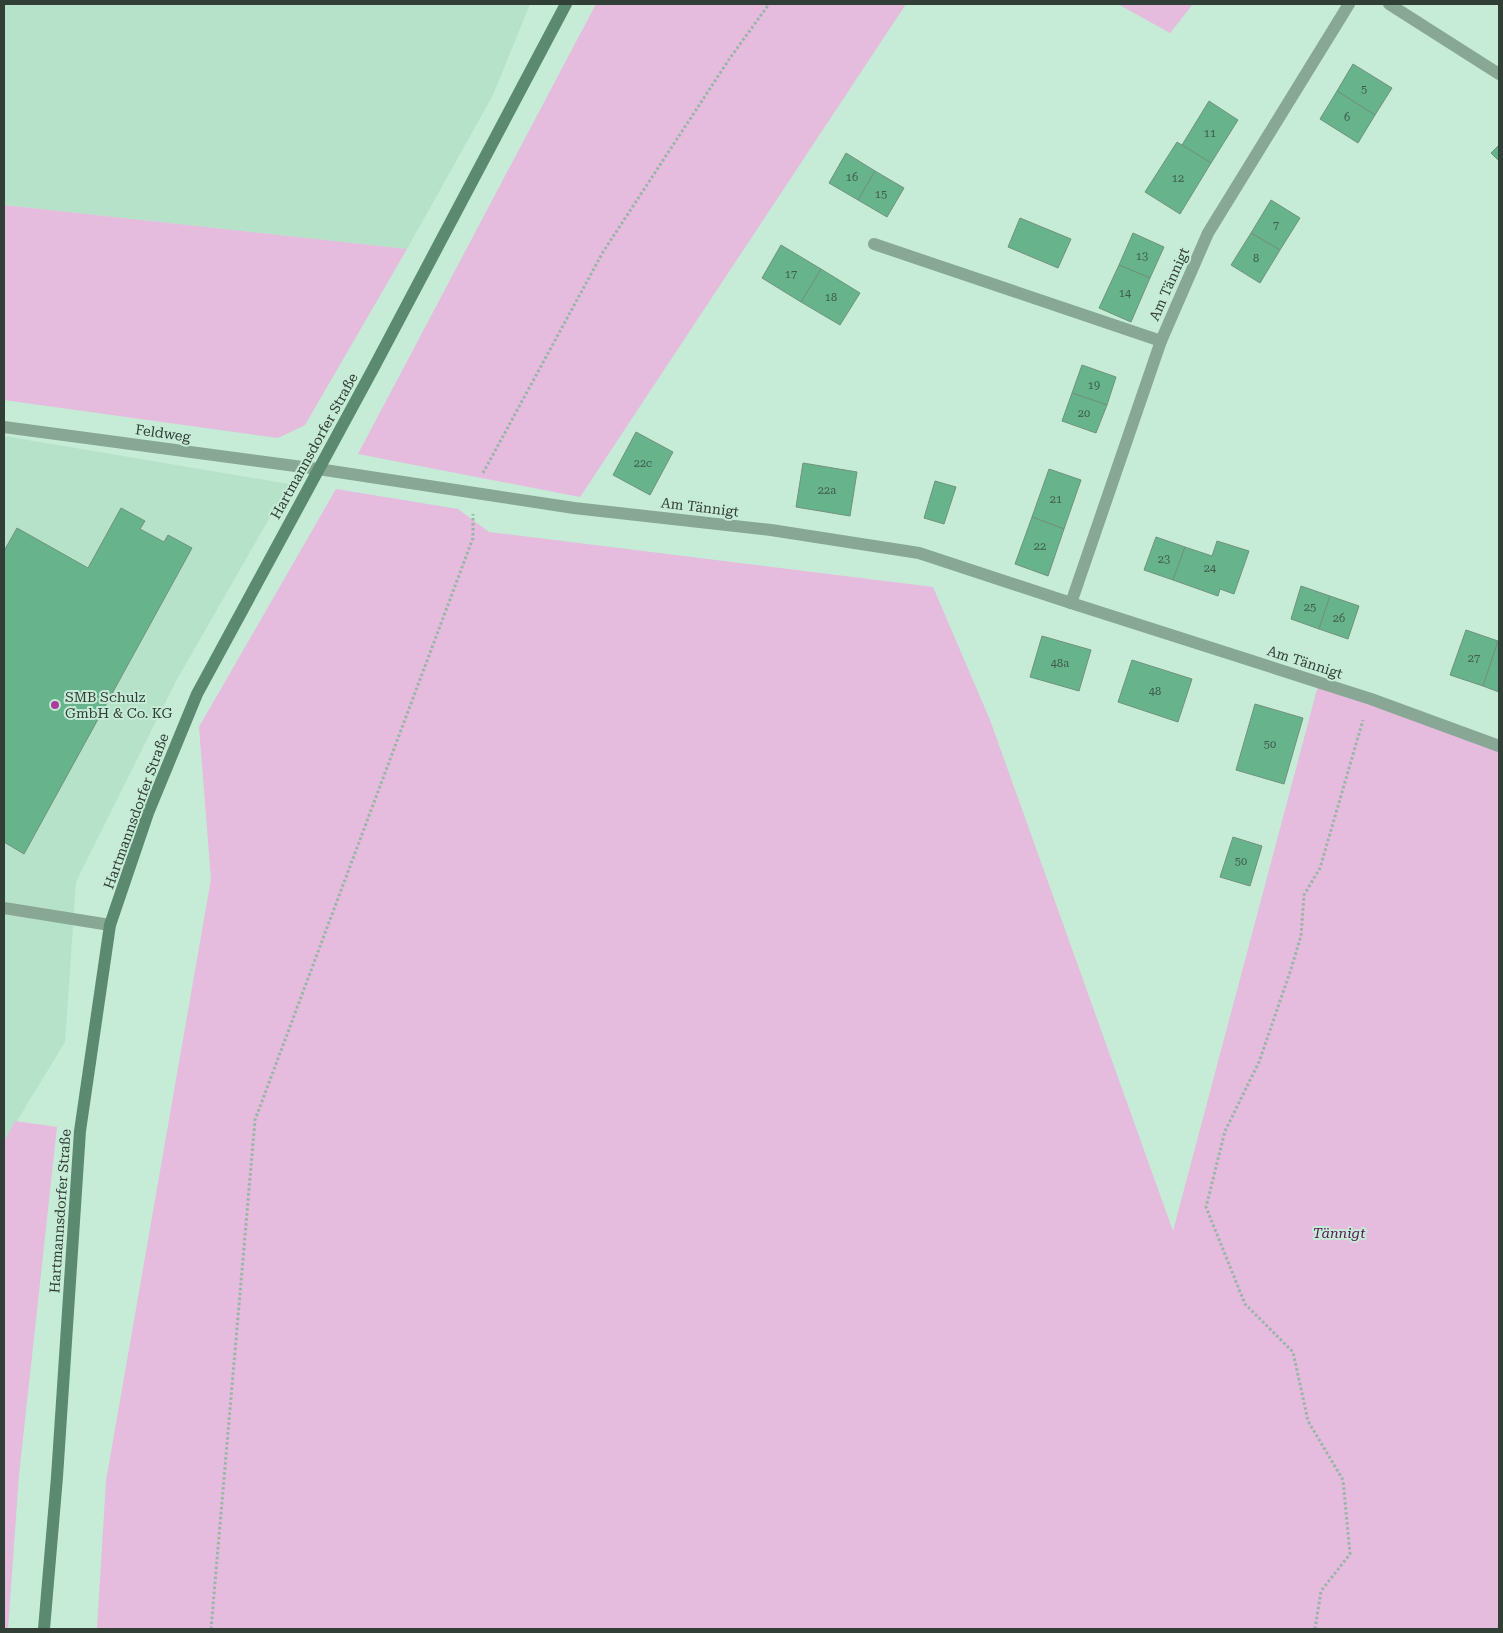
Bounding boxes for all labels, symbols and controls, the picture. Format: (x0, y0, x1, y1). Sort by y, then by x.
house number: 5 (1361, 83, 1367, 96)
house number: 6 (1344, 111, 1350, 124)
house number: 11 (1204, 127, 1216, 140)
house number: 16 (846, 171, 858, 184)
house number: 12 (1172, 172, 1184, 185)
house number: 15 (875, 188, 887, 201)
house number: 7 (1273, 219, 1279, 232)
street label: Am Tännigt (1146, 245, 1192, 323)
house number: 13 (1136, 250, 1148, 263)
house number: 8 (1253, 252, 1259, 265)
house number: 17 (785, 268, 797, 281)
house number: 14 (1119, 287, 1132, 300)
house number: 18 (825, 291, 837, 304)
street label: Hartmannsdorfer Straße (267, 370, 361, 522)
house number: 19 (1088, 379, 1100, 392)
house number: 20 (1078, 407, 1090, 420)
street label: Feldweg (134, 421, 192, 445)
house number: 22c (634, 457, 652, 470)
house number: 22a (818, 484, 836, 497)
house number: 21 (1050, 493, 1062, 506)
street label: Am Tännigt (660, 494, 740, 520)
house number: 22 (1034, 540, 1046, 553)
house number: 23 (1158, 553, 1170, 566)
house number: 24 (1204, 562, 1217, 575)
house number: 25 (1304, 601, 1316, 614)
house number: 26 (1333, 612, 1345, 625)
street label: Am Tännigt (1265, 642, 1345, 682)
house number: 27 (1468, 652, 1480, 665)
house number: 48a (1051, 657, 1069, 670)
house number: 48 (1149, 685, 1161, 698)
place label: SMB Schulz GmbH & Co. KG (65, 689, 172, 721)
marker: SMB Schulz GmbH & Co. KG (49, 699, 61, 711)
street label: Hartmannsdorfer Straße (100, 731, 172, 891)
house number: 50 (1264, 738, 1276, 751)
house number: 50 (1235, 855, 1247, 868)
street label: Hartmannsdorfer Straße (46, 1128, 74, 1294)
park label: Tännigt (1313, 1225, 1366, 1241)

